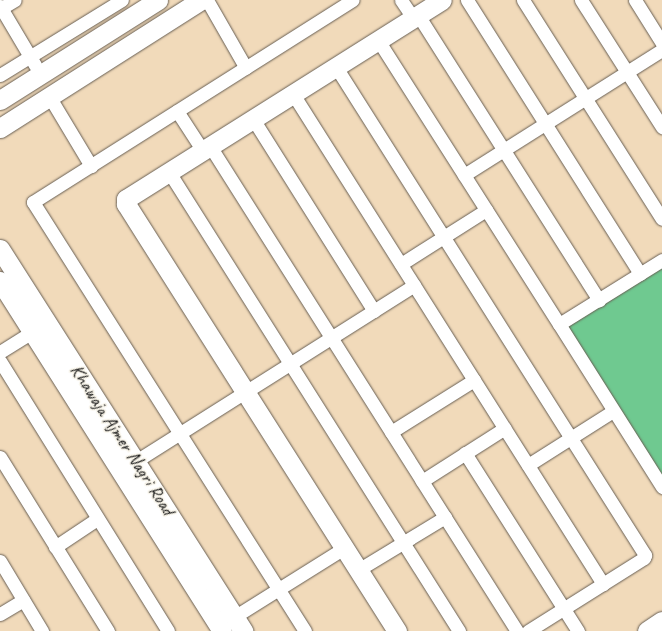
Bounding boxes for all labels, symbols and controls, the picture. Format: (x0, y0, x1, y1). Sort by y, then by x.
street label: Khawaja Ajmer Nagri Road (64, 360, 180, 520)

